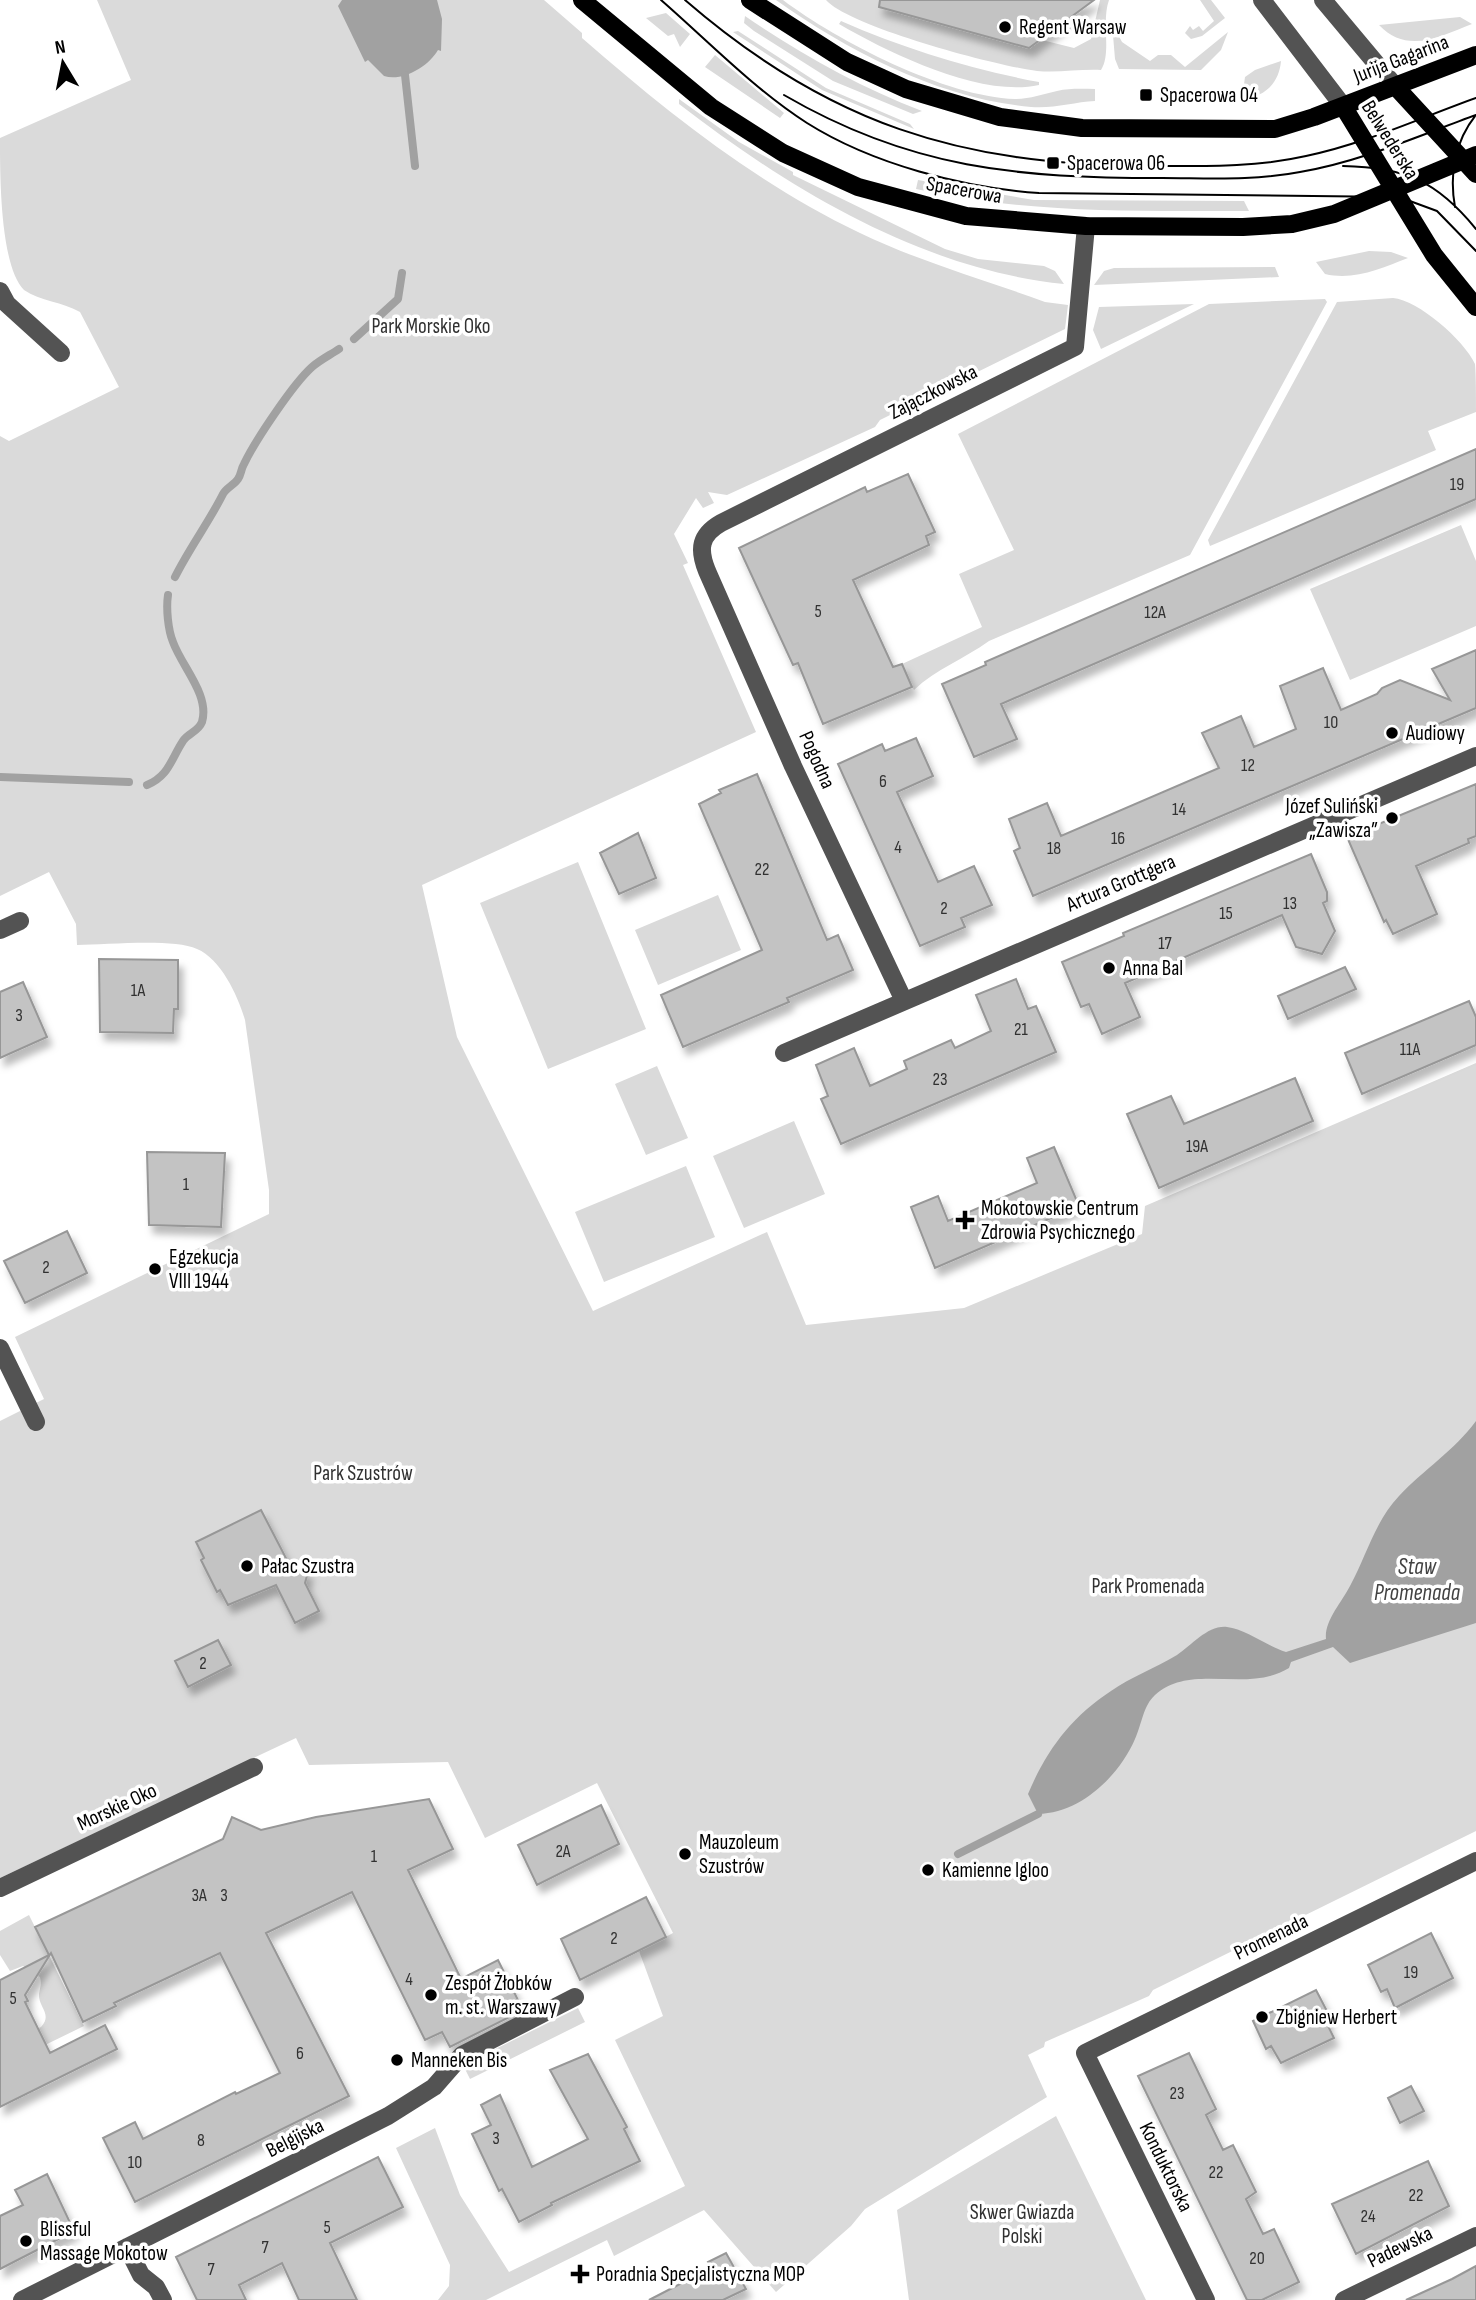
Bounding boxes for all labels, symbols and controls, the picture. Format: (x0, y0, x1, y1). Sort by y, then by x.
place label: Regent Warsaw (1019, 15, 1127, 40)
marker: Regent Warsaw (997, 19, 1013, 35)
north arrow (28, 28, 98, 98)
street label: Jurija Gagarina (1349, 29, 1452, 89)
text: N (53, 36, 67, 60)
place label: Spacerowa 04 (1160, 83, 1258, 108)
marker: Spacerowa 04 (1138, 87, 1154, 103)
street label: Belwederska (1356, 96, 1424, 184)
place label: Spacerowa 06 (1067, 151, 1165, 176)
marker: Spacerowa 06 (1045, 155, 1061, 171)
street label: Spacerowa (924, 171, 1004, 209)
park label: Park Morskie Oko (372, 314, 490, 339)
street label: Zajączkowska (885, 359, 981, 425)
house number: 19 (1450, 474, 1464, 495)
house number: 5 (814, 601, 822, 622)
house number: 12A (1144, 602, 1166, 623)
house number: 10 (1324, 712, 1338, 733)
place label: Audiowy (1405, 721, 1465, 746)
marker: Audiowy (1384, 725, 1400, 741)
street label: Pogodna (793, 727, 841, 793)
house number: 12 (1241, 755, 1255, 776)
house number: 6 (879, 771, 887, 792)
place label: Józef Suliński „Zawisza” (1285, 794, 1378, 843)
house number: 14 (1172, 799, 1186, 820)
marker: Józef Suliński „Zawisza” (1384, 810, 1400, 826)
house number: 16 (1111, 828, 1125, 849)
house number: 4 (894, 837, 902, 858)
house number: 18 (1047, 838, 1061, 859)
street label: Artura Grottgera (1062, 849, 1179, 918)
house number: 22 (755, 859, 769, 880)
house number: 13 (1283, 893, 1297, 914)
house number: 2 (940, 898, 948, 919)
house number: 15 (1219, 903, 1233, 924)
house number: 17 (1158, 933, 1173, 954)
place label: Anna Bal (1122, 956, 1183, 981)
marker: Anna Bal (1101, 960, 1117, 976)
house number: 1A (131, 980, 145, 1001)
house number: 3 (15, 1005, 23, 1026)
house number: 21 (1014, 1019, 1029, 1040)
house number: 11A (1400, 1039, 1421, 1060)
house number: 23 (933, 1069, 948, 1090)
house number: 19A (1186, 1136, 1208, 1157)
house number: 1 (183, 1174, 190, 1195)
place label: Mokotowskie Centrum Zdrowia Psychicznego (981, 1196, 1139, 1245)
marker: Mokotowskie Centrum Zdrowia Psychicznego (955, 1210, 975, 1230)
place label: Egzekucja VIII 1944 (169, 1245, 239, 1294)
house number: 2 (42, 1257, 50, 1278)
marker: Egzekucja VIII 1944 (147, 1261, 163, 1277)
park label: Park Szustrów (313, 1461, 413, 1486)
water label: Staw Promenada (1374, 1553, 1461, 1607)
place label: Pałac Szustra (261, 1554, 354, 1579)
marker: Pałac Szustra (239, 1558, 255, 1574)
park label: Park Promenada (1091, 1574, 1205, 1599)
house number: 2 (199, 1653, 207, 1674)
street label: Morskie Oko (73, 1778, 161, 1836)
place label: Mauzoleum Szustrów (699, 1830, 779, 1879)
house number: 2A (555, 1841, 571, 1862)
house number: 1 (371, 1846, 378, 1867)
marker: Mauzoleum Szustrów (677, 1846, 693, 1862)
place label: Kamienne Igloo (942, 1858, 1049, 1883)
marker: Kamienne Igloo (920, 1862, 936, 1878)
house number: 3A (191, 1885, 207, 1906)
house number: 3 (220, 1885, 228, 1906)
street label: Promenada (1230, 1908, 1312, 1966)
house number: 2 (610, 1928, 618, 1949)
house number: 19 (1404, 1962, 1418, 1983)
house number: 4 (405, 1969, 413, 1990)
place label: Zespół Żłobków m. st. Warszawy (445, 1971, 557, 2020)
marker: Zespół Żłobków m. st. Warszawy (423, 1987, 439, 2003)
house number: 5 (9, 1988, 17, 2009)
place label: Zbigniew Herbert (1276, 2005, 1397, 2030)
marker: Zbigniew Herbert (1254, 2009, 1270, 2025)
house number: 6 (296, 2043, 304, 2064)
place label: Manneken Bis (411, 2048, 507, 2073)
marker: Manneken Bis (389, 2052, 405, 2068)
house number: 23 (1170, 2083, 1185, 2104)
street label: Belgijska (262, 2113, 328, 2163)
street label: Konduktorska (1134, 2118, 1198, 2216)
house number: 3 (492, 2128, 500, 2149)
house number: 8 (197, 2130, 205, 2151)
house number: 10 (128, 2152, 142, 2173)
house number: 22 (1209, 2162, 1223, 2183)
house number: 22 (1409, 2185, 1423, 2206)
park label: Skwer Gwiazda Polski (970, 2200, 1074, 2249)
house number: 24 (1361, 2206, 1376, 2227)
place label: Blissful Massage Mokotow (40, 2217, 168, 2266)
house number: 5 (323, 2217, 331, 2238)
street label: Padewska (1363, 2221, 1437, 2273)
marker: Blissful Massage Mokotow (18, 2233, 34, 2249)
house number: 7 (261, 2237, 269, 2258)
house number: 20 (1249, 2248, 1265, 2269)
house number: 7 (207, 2259, 215, 2280)
place label: Poradnia Specjalistyczna MOP (596, 2262, 805, 2287)
marker: Poradnia Specjalistyczna MOP (570, 2264, 590, 2284)

